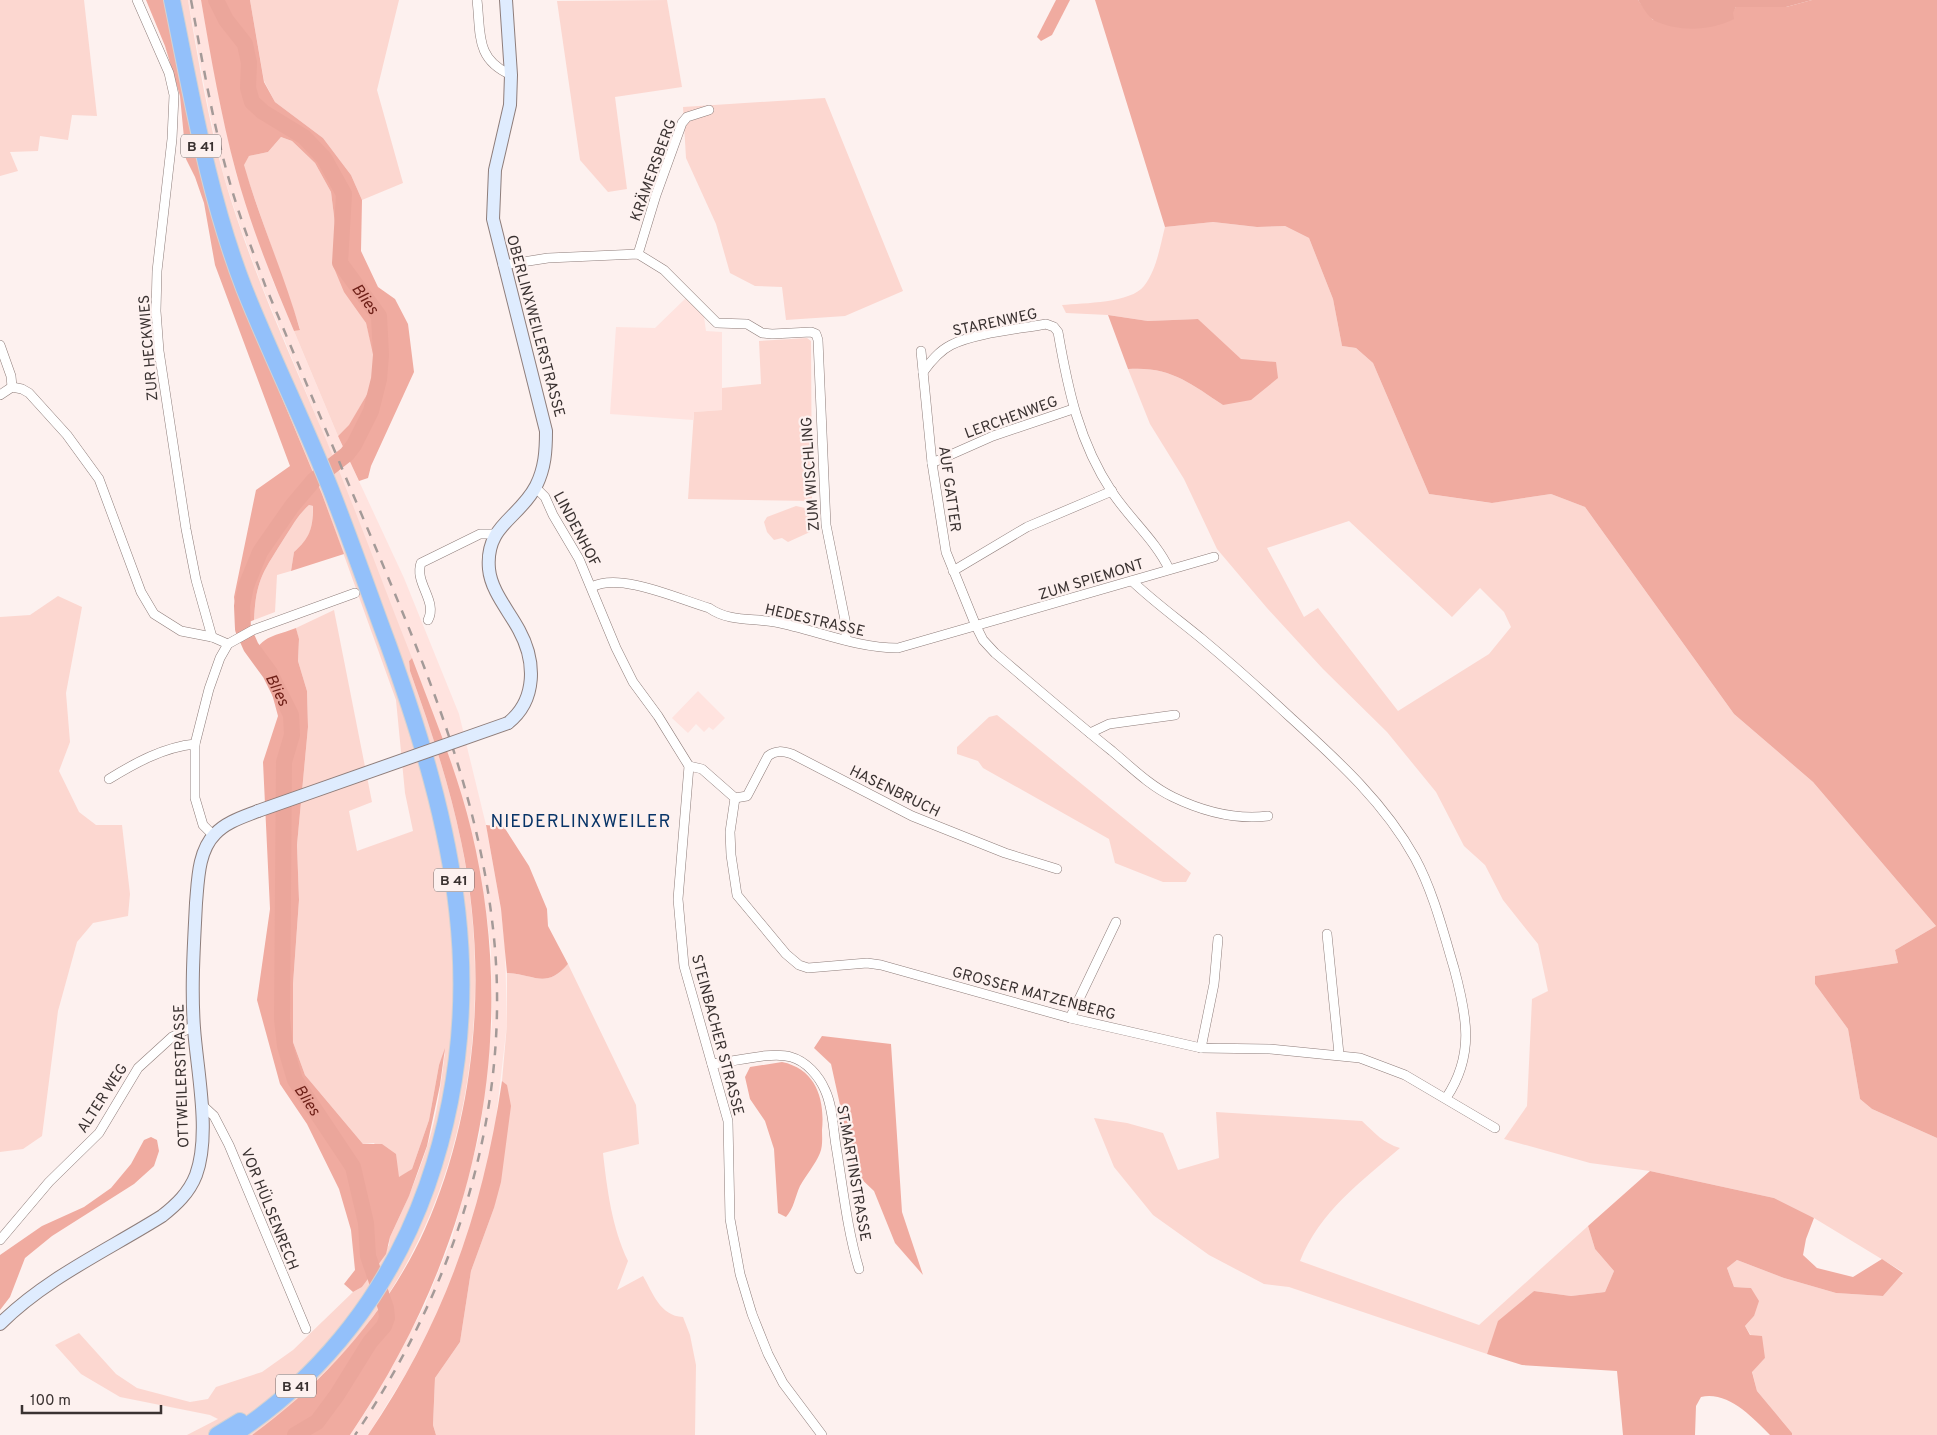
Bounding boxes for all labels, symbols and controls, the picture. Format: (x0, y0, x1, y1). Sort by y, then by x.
street label: KRÄMERSBERG (626, 116, 682, 224)
road number: B 41 (181, 134, 221, 158)
street label: OBERLINXWEILERSTRASSE (501, 233, 568, 420)
water label: Blies (346, 280, 383, 319)
street label: ZUR HECKWIES (135, 294, 164, 402)
street label: STARENWEG (951, 305, 1039, 342)
street label: LERCHENWEG (962, 393, 1061, 444)
street label: ZUM WISCHLING (798, 416, 825, 532)
street label: AUF GATTER (933, 445, 964, 533)
street label: LINDENHOF (548, 489, 603, 571)
street label: ZUM SPIEMONT (1036, 555, 1147, 606)
street label: HEDESTRASSE (763, 601, 867, 642)
water label: Blies (260, 671, 293, 710)
street label: HASENBRUCH (846, 762, 943, 822)
district label: NIEDERLINXWEILER (491, 811, 671, 834)
road number: B 41 (434, 868, 474, 892)
street label: STEINBACHER STRASSE (686, 953, 747, 1118)
street label: GROSSER MATZENBERG (950, 963, 1117, 1025)
street label: OTTWEILERSTRASSE (170, 1004, 195, 1148)
street label: ALTER WEG (74, 1060, 133, 1137)
water label: Blies (289, 1081, 324, 1121)
street label: ST.MARTINSTRASSE (831, 1104, 874, 1243)
street label: VOR HÜLSENRECH (235, 1145, 303, 1273)
road number: B 41 (276, 1374, 316, 1398)
scale bar (22, 1382, 161, 1414)
text: 100 m (30, 1392, 71, 1411)

